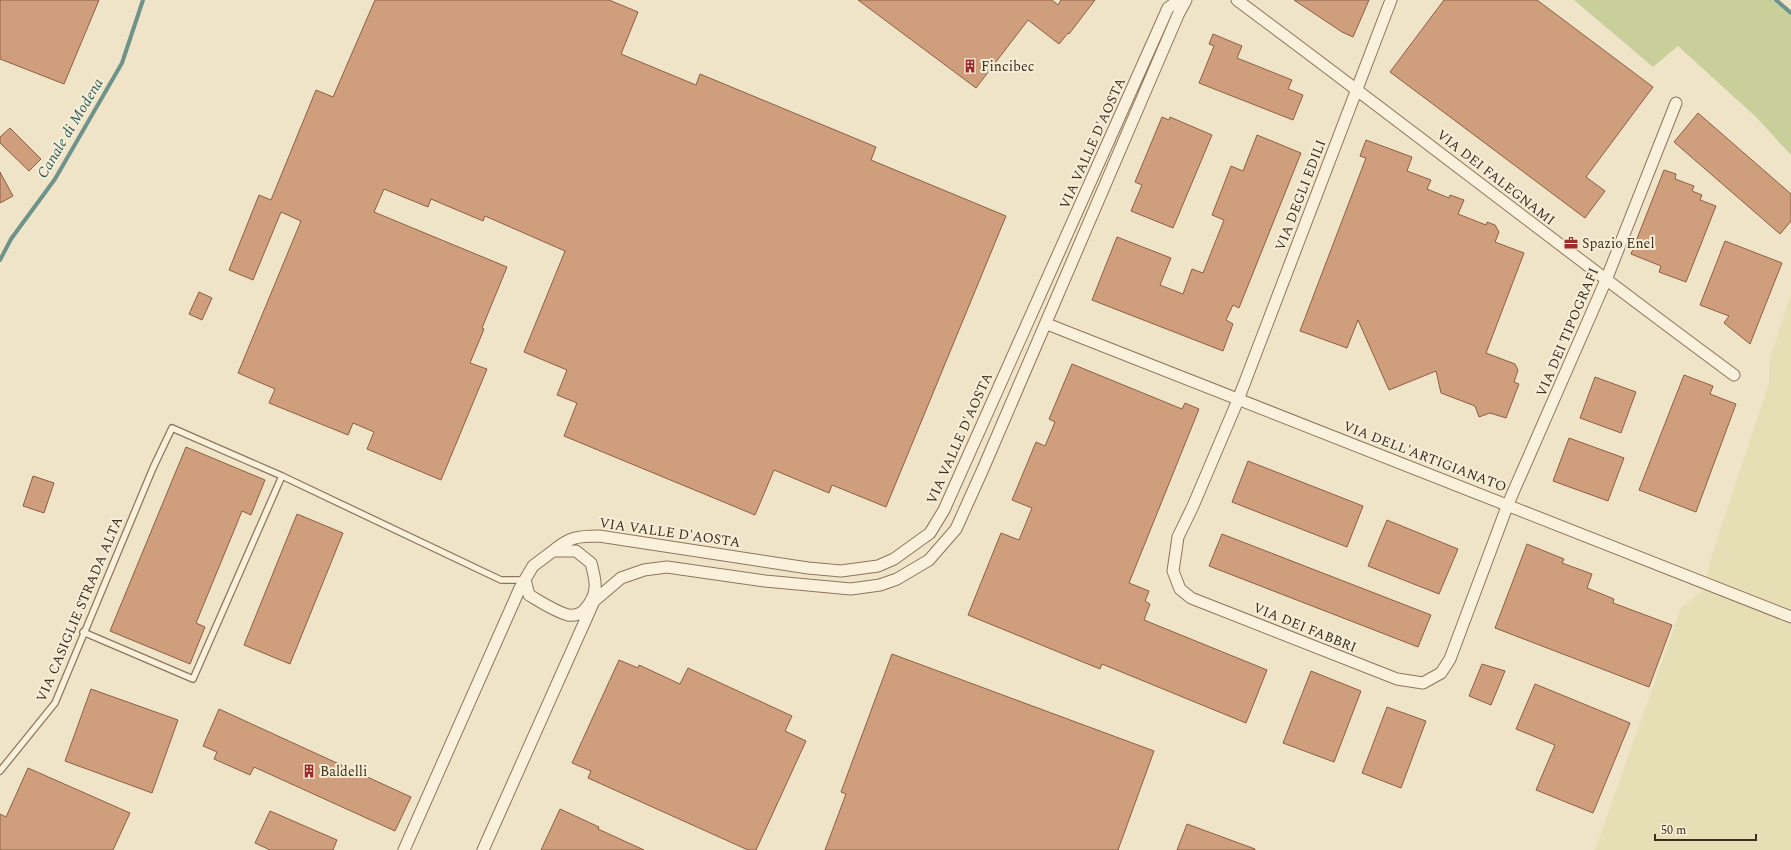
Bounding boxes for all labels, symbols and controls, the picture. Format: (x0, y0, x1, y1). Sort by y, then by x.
place label: Fincibec (981, 56, 1035, 77)
building icon: Fincibec (962, 58, 978, 74)
water label: Canale di Modena (31, 73, 110, 183)
street label: VIA VALLE D'AOSTA (1054, 73, 1131, 212)
street label: VIA DEI FALEGNAMI (1432, 124, 1559, 230)
street label: VIA DEGLI EDILI (1270, 136, 1331, 254)
place label: Spazio Enel (1582, 233, 1655, 254)
office icon: Spazio Enel (1563, 235, 1579, 251)
street label: VIA DEI TIPOGRAFI (1531, 264, 1604, 400)
street label: VIA VALLE D'AOSTA (921, 368, 998, 507)
street label: VIA DELL'ARTIGIANATO (1340, 416, 1510, 497)
street label: VIA VALLE D'AOSTA (598, 512, 742, 553)
street label: VIA CASIGLIE STRADA ALTA (31, 513, 128, 705)
street label: VIA DEI FABBRI (1250, 597, 1360, 658)
place label: Baldelli (320, 761, 367, 782)
building icon: Baldelli (301, 763, 317, 779)
scale bar (1655, 816, 1756, 842)
text: 50 m (1661, 821, 1686, 840)

